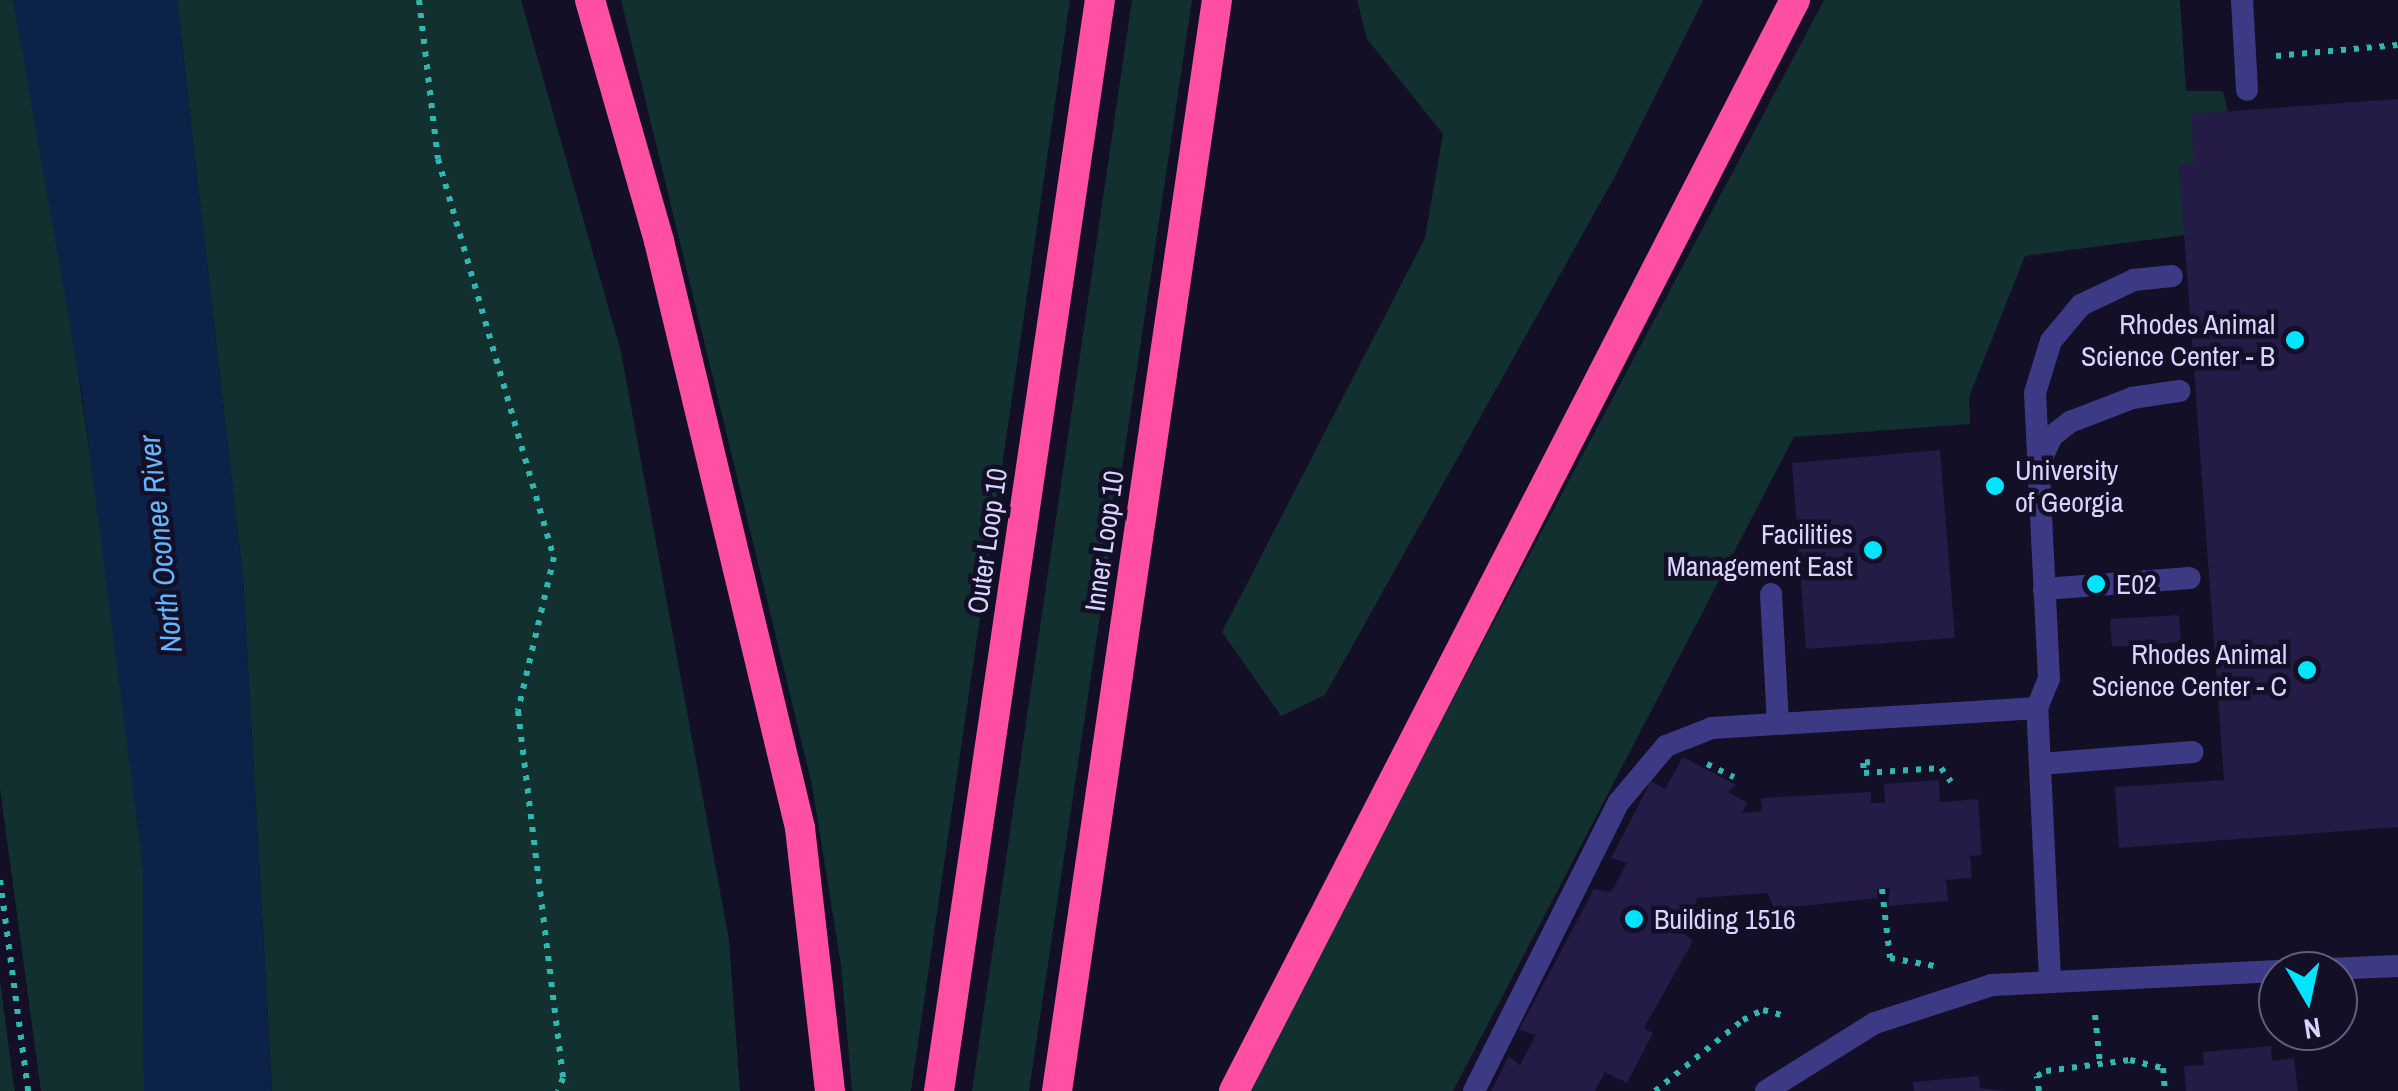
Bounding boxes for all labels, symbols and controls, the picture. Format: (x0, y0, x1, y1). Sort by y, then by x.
place label: Rhodes Animal Science Center - B (2081, 307, 2275, 373)
marker: Rhodes Animal Science Center - B (2284, 329, 2306, 351)
water label: North Oconee River (131, 433, 189, 655)
place label: University of Georgia (2015, 453, 2123, 519)
street label: Outer Loop 10 (960, 466, 1014, 616)
street label: Inner Loop 10 (1078, 468, 1130, 614)
marker: University of Georgia (1984, 475, 2006, 497)
place label: Facilities Management East (1667, 517, 1853, 583)
marker: Facilities Management East (1862, 539, 1884, 561)
place label: E02 (2116, 567, 2157, 601)
marker: E02 (2085, 573, 2107, 595)
place label: Rhodes Animal Science Center - C (2092, 637, 2287, 703)
marker: Rhodes Animal Science Center - C (2296, 659, 2318, 681)
place label: Building 1516 (1654, 902, 1796, 936)
marker: Building 1516 (1623, 908, 1645, 930)
north arrow (2258, 951, 2358, 1051)
text: N (2301, 1009, 2324, 1049)

